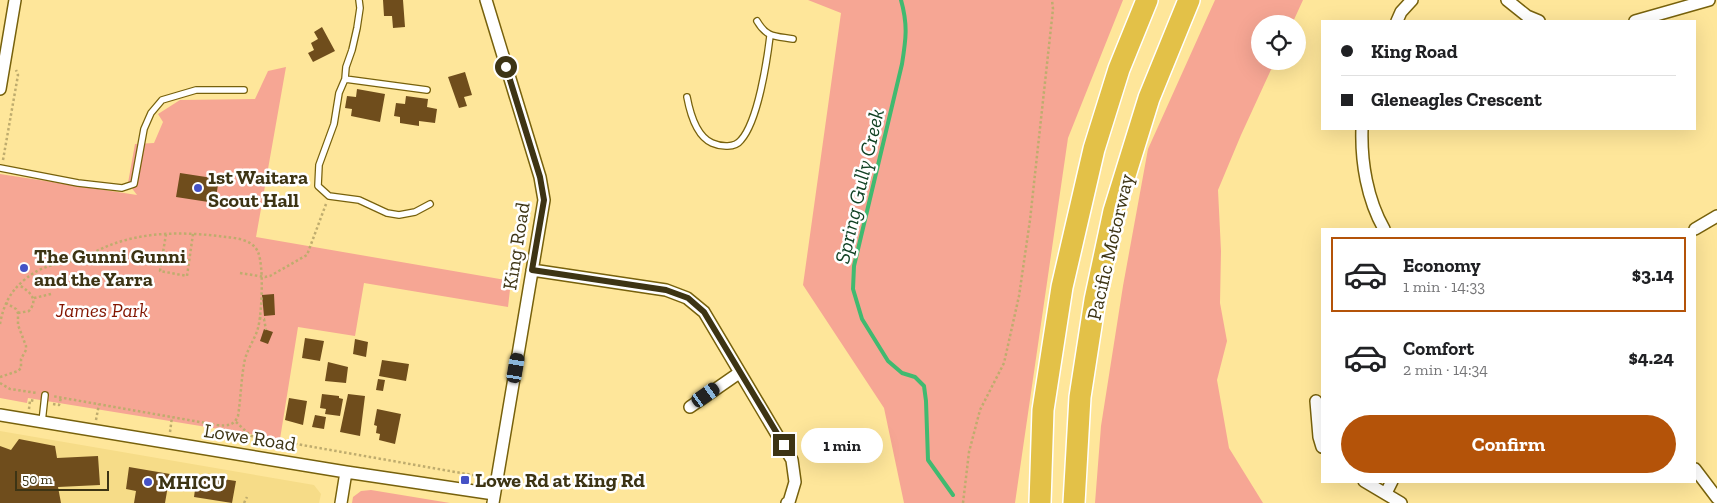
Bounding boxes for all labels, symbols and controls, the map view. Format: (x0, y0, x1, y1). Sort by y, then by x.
map controls (1251, 15, 1306, 70)
button: locate (1251, 15, 1306, 70)
text: King Road (1371, 40, 1457, 63)
route start (495, 56, 517, 78)
text: Gleneagles Crescent (1371, 88, 1542, 111)
water label: Spring Gully Creek (829, 106, 889, 266)
place label: 1st Waitara Scout Hall (208, 165, 308, 212)
street label: Pacific Motorway (1082, 171, 1139, 322)
marker: 1st Waitara Scout Hall (192, 182, 204, 194)
street label: King Road (497, 200, 535, 292)
place label: The Gunni Gunni and the Yarra (34, 244, 186, 291)
icon: car (1343, 252, 1388, 297)
text: Economy (1403, 254, 1481, 277)
marker: The Gunni Gunni and the Yarra (18, 262, 30, 274)
text: $3.14 (1632, 263, 1674, 286)
text: 1 min · 14:33 (1403, 277, 1485, 296)
park label: James Park (55, 298, 148, 322)
icon: car (1343, 335, 1388, 380)
text: Comfort (1403, 337, 1474, 360)
text: $4.24 (1628, 346, 1674, 369)
car (506, 352, 525, 384)
text: 2 min · 14:34 (1403, 360, 1488, 379)
car (689, 380, 722, 410)
button: Confirm (1341, 415, 1676, 473)
street label: Lowe Road (202, 418, 298, 456)
callout: 1 min (802, 428, 884, 462)
route end (773, 434, 795, 456)
text: 1 min (823, 436, 861, 455)
scale bar (15, 468, 109, 491)
place label: Lowe Rd at King Rd (475, 468, 645, 492)
place label: MHICU (158, 470, 225, 494)
text: 50 m (22, 471, 53, 488)
marker: Lowe Rd at King Rd (459, 474, 471, 486)
marker: MHICU (142, 476, 154, 488)

